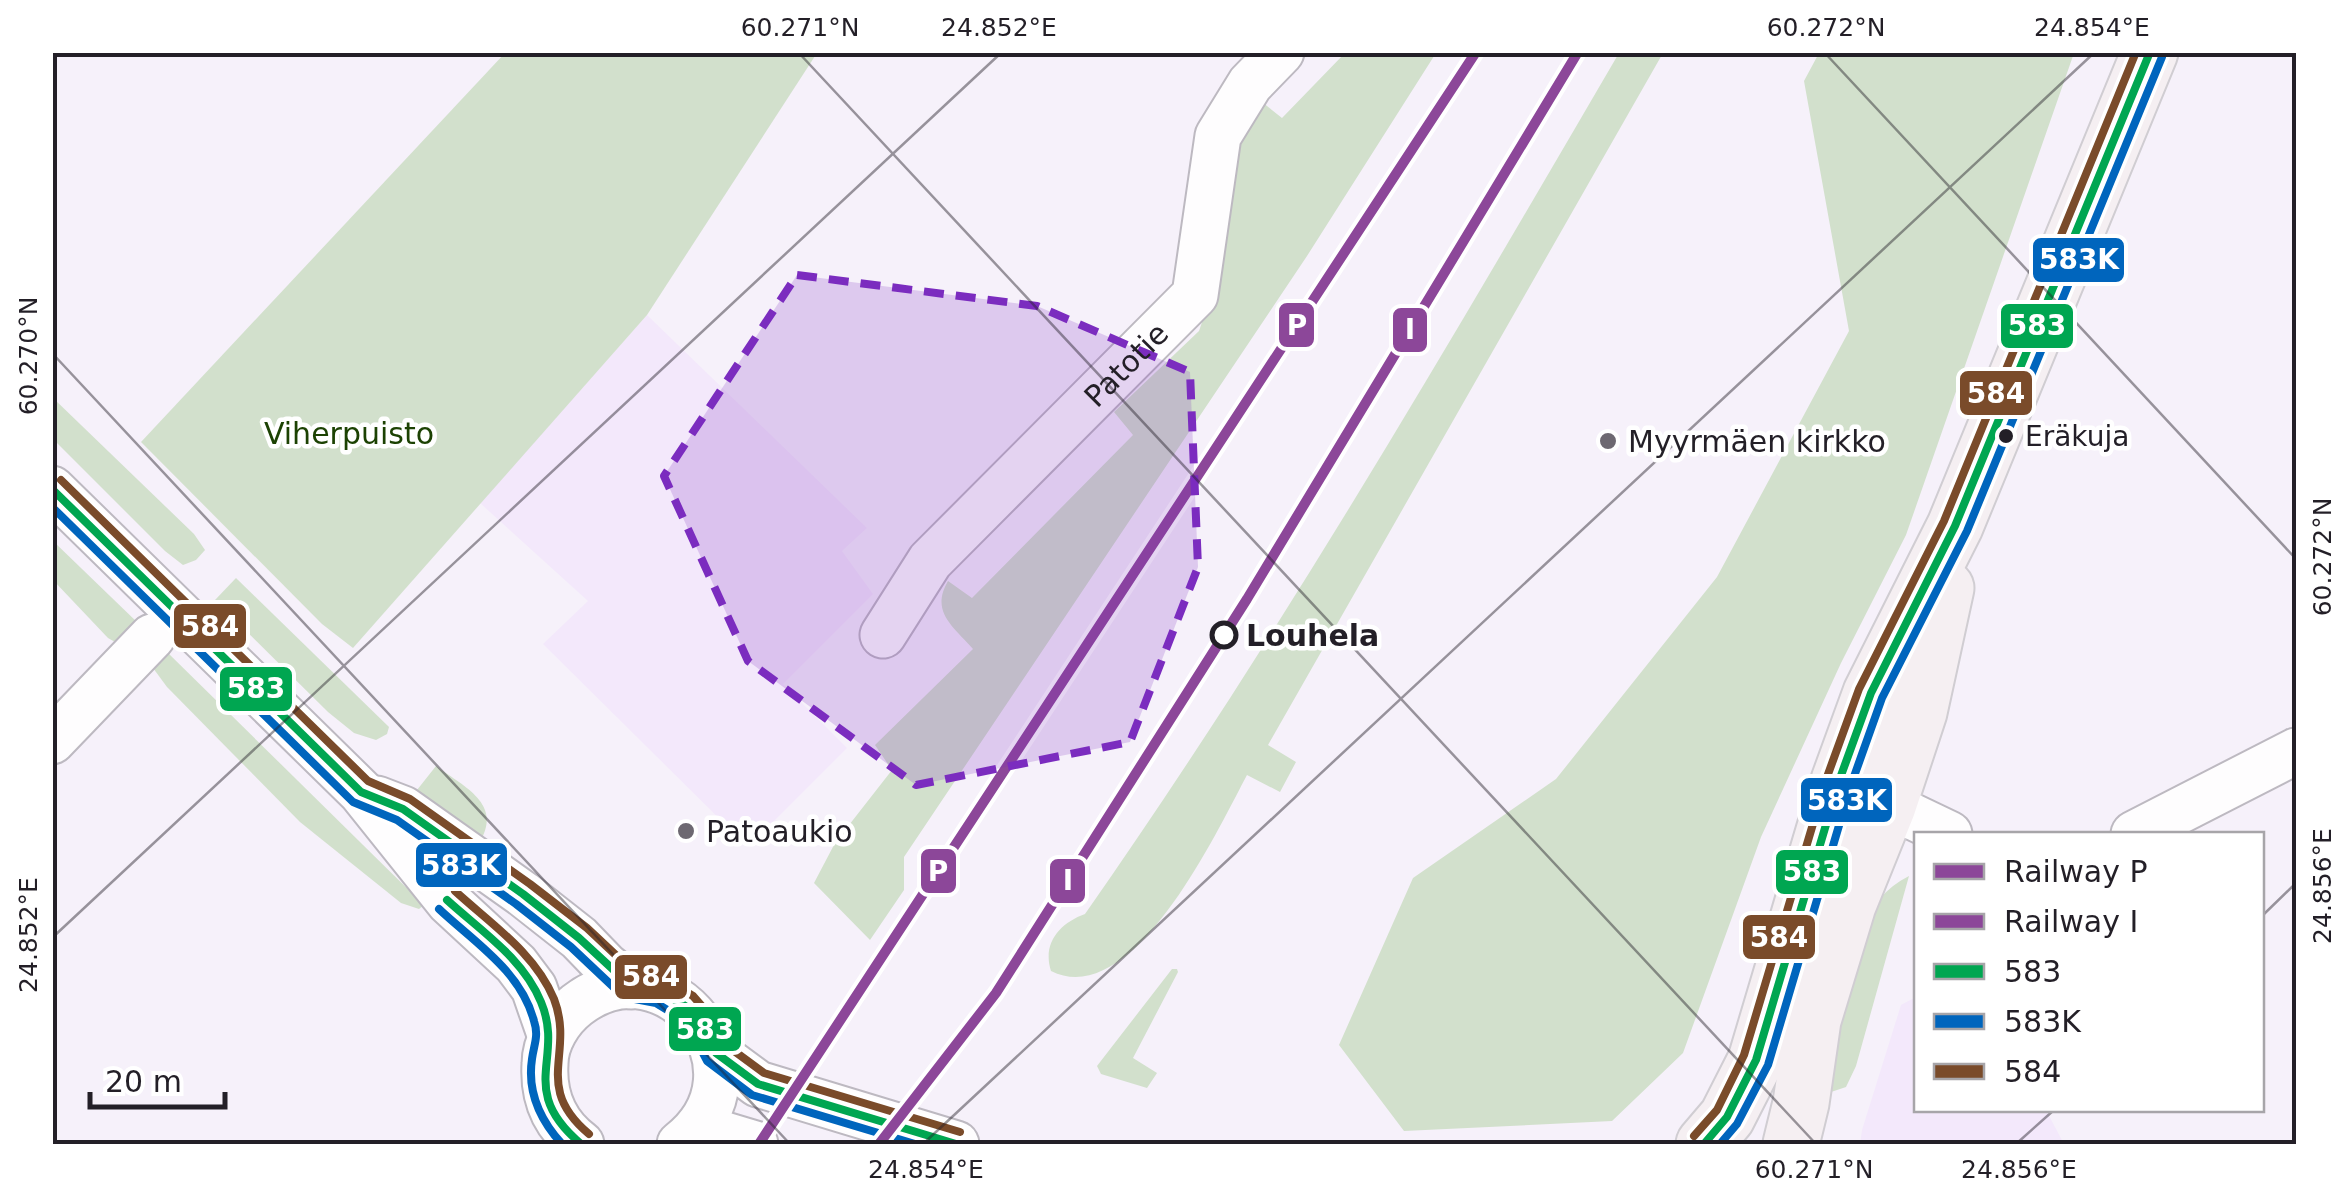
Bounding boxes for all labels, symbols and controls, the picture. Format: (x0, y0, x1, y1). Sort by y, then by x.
text: 60.271°N (741, 13, 859, 42)
text: 24.852°E (941, 13, 1057, 42)
text: 60.272°N (1767, 13, 1885, 42)
text: 24.854°E (2034, 13, 2150, 42)
line badge: 583K (2031, 236, 2126, 284)
text: 583K (2039, 243, 2120, 276)
text: 60.270°N (14, 297, 43, 415)
line badge: P (1277, 301, 1316, 349)
line badge: 583 (1999, 302, 2075, 350)
line badge: I (1391, 306, 1429, 354)
text: P (1287, 309, 1307, 342)
text: 583 (2008, 309, 2066, 342)
text: I (1405, 313, 1415, 346)
street label: Patotie (1077, 315, 1175, 414)
line badge: 584 (1958, 369, 2034, 417)
text: 584 (1967, 377, 2025, 410)
park label: Viherpuisto (264, 416, 434, 451)
place label: Eräkuja (2025, 420, 2129, 453)
place label: Myyrmäen kirkko (1628, 424, 1886, 459)
marker: Eräkuja (1996, 426, 2016, 446)
marker: Myyrmäen kirkko (1597, 430, 1619, 452)
text: 60.272°N (2308, 498, 2337, 616)
line badge: 584 (172, 602, 248, 650)
text: 584 (181, 610, 239, 643)
place label: Louhela (1246, 618, 1379, 653)
marker: Louhela (1211, 622, 1237, 648)
line badge: 583 (218, 665, 294, 713)
text: 583 (227, 672, 285, 705)
line badge: 583K (1799, 776, 1894, 824)
text: 583K (1807, 784, 1888, 817)
place label: Patoaukio (706, 814, 853, 849)
marker: Patoaukio (675, 820, 697, 842)
text: 24.856°E (2308, 828, 2337, 944)
legend (1914, 832, 2264, 1112)
line badge: 583K (414, 841, 509, 889)
line badge: P (919, 847, 958, 895)
line badge: 583 (1774, 848, 1850, 896)
text: 583K (421, 849, 502, 882)
text: Railway P (2004, 854, 2148, 889)
text: P (928, 855, 948, 888)
text: 583 (1783, 855, 1841, 888)
line badge: I (1048, 857, 1087, 905)
text: I (1063, 864, 1073, 897)
text: 24.852°E (14, 877, 43, 993)
text: Railway I (2004, 904, 2138, 939)
line badge: 584 (1741, 913, 1817, 961)
text: 584 (1750, 921, 1808, 954)
line badge: 584 (613, 953, 689, 1001)
text: 583 (2004, 954, 2061, 989)
text: 584 (622, 960, 680, 993)
text: 583K (2004, 1004, 2082, 1039)
line badge: 583 (667, 1005, 743, 1053)
text: 583 (676, 1013, 734, 1046)
scale bar (90, 1047, 225, 1109)
text: 584 (2004, 1054, 2061, 1089)
text: 20 m (105, 1064, 182, 1099)
text: 24.854°E (868, 1155, 984, 1184)
text: 60.271°N (1755, 1155, 1873, 1184)
text: 24.856°E (1961, 1155, 2077, 1184)

